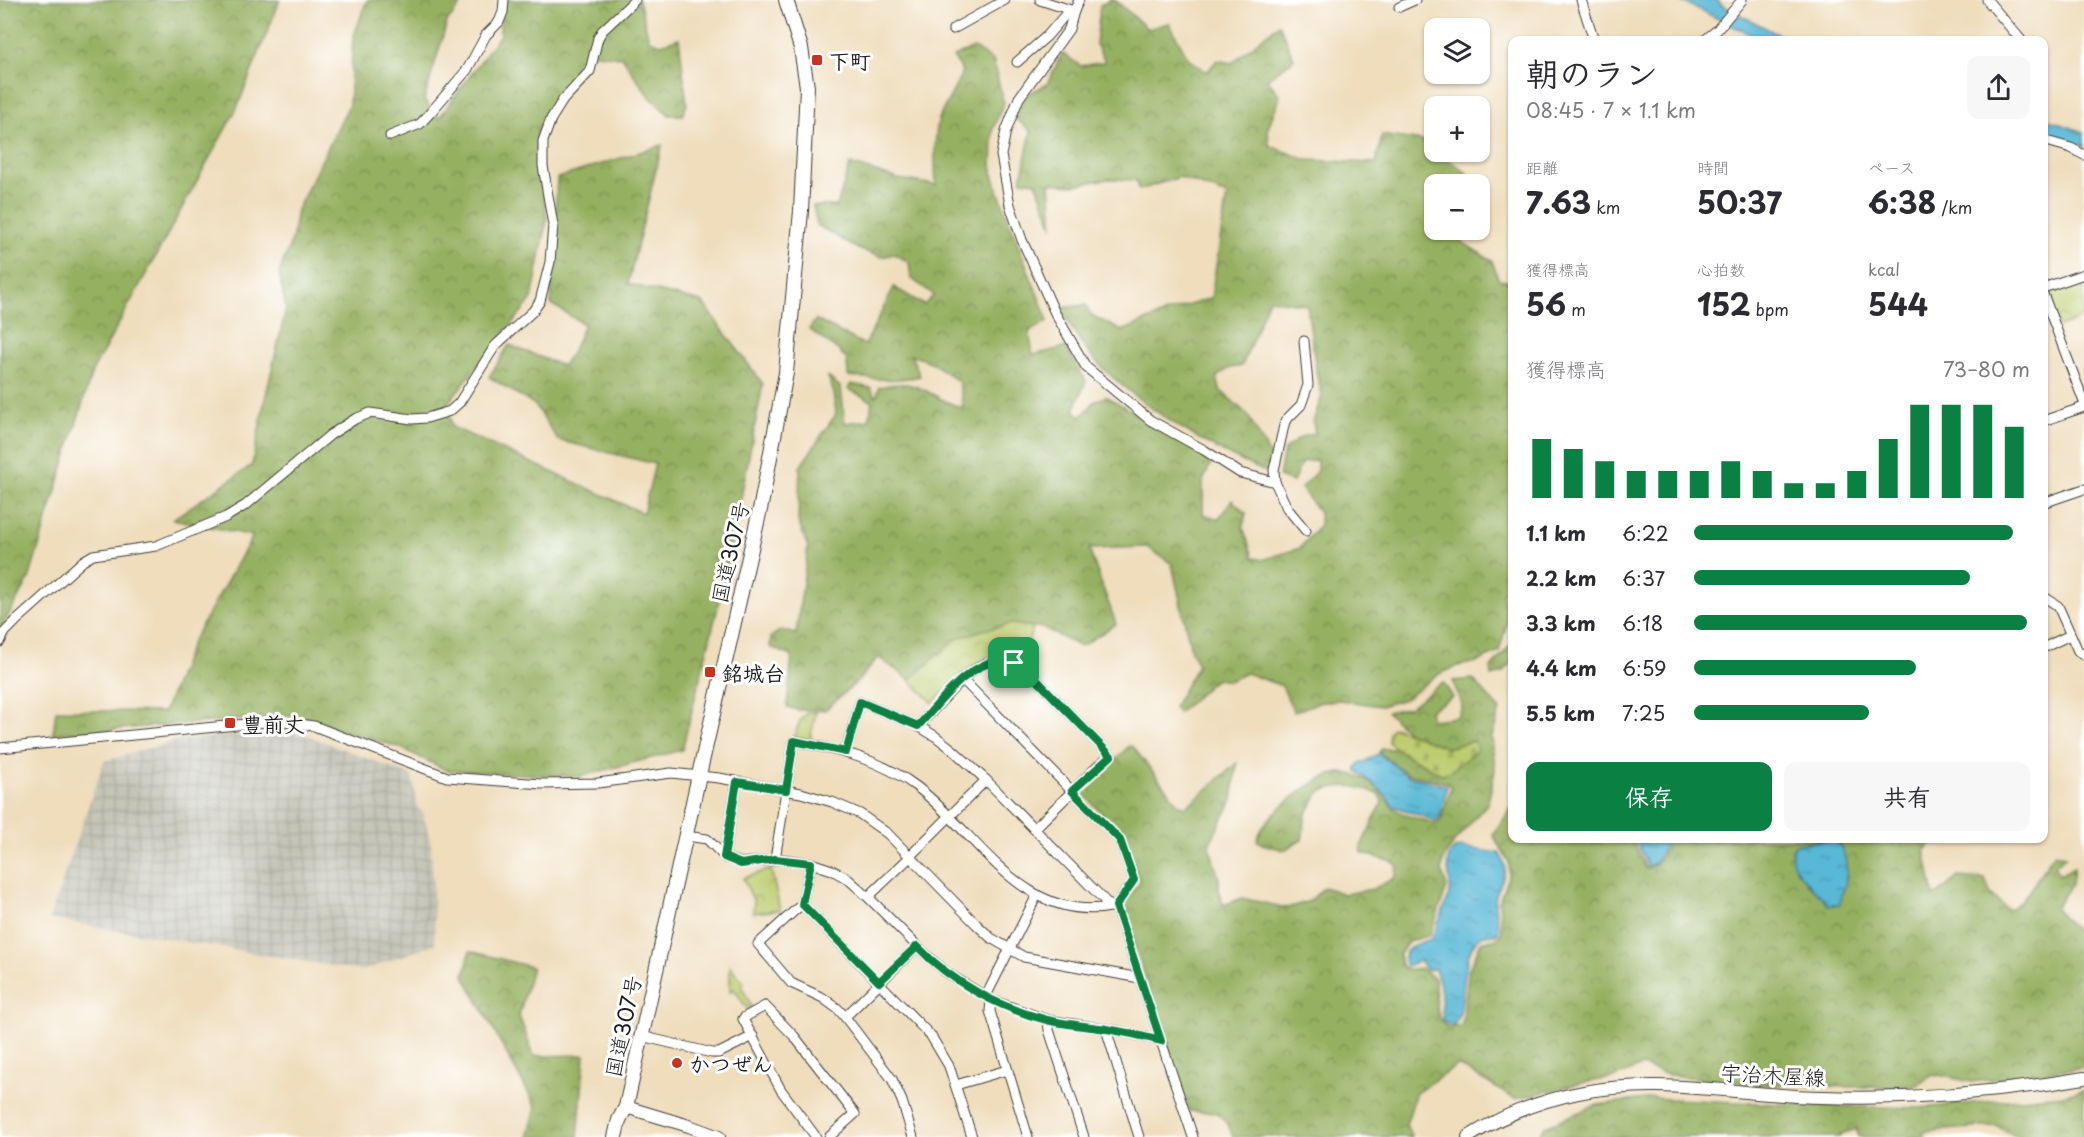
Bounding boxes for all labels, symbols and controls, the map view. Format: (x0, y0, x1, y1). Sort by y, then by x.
map controls (1424, 18, 1490, 240)
button: layers (1424, 18, 1490, 84)
place label: 下町 (829, 44, 871, 76)
text: 朝のラン (1526, 47, 1658, 97)
marker: 下町 (810, 53, 824, 67)
button: share (1967, 56, 2030, 119)
text: 08:45 · 7 × 1.1 km (1526, 95, 1696, 125)
button: + (1424, 96, 1490, 162)
text: 距離 (1526, 155, 1558, 179)
text: 時間 (1697, 155, 1729, 179)
text: ペース (1868, 155, 1915, 179)
button: − (1424, 174, 1490, 240)
text: 7.63 (1526, 179, 1591, 224)
text: 50:37 (1697, 179, 1782, 224)
text: 6:38 (1868, 179, 1936, 224)
text: km (1591, 195, 1620, 219)
text: /km (1936, 195, 1972, 219)
text: 獲得標高 (1526, 257, 1590, 281)
text: 心拍数 (1697, 257, 1745, 281)
text: kcal (1868, 257, 1900, 281)
text: 56 (1526, 281, 1566, 326)
text: 152 (1697, 281, 1751, 326)
text: 544 (1868, 281, 1928, 326)
text: m (1566, 297, 1586, 321)
text: bpm (1751, 297, 1789, 321)
text: 獲得標高 (1526, 354, 1606, 384)
text: 73–80 m (1943, 354, 2030, 384)
street label: 国道307号 (702, 498, 756, 606)
text: 1.1 km (1526, 518, 1586, 548)
text: 6:22 (1622, 518, 1669, 548)
text: 2.2 km (1526, 563, 1596, 593)
text: 6:37 (1622, 563, 1665, 593)
text: 3.3 km (1526, 608, 1596, 638)
text: 6:18 (1622, 608, 1663, 638)
pin (988, 637, 1039, 688)
icon: arrive (997, 646, 1030, 679)
text: 4.4 km (1526, 653, 1597, 683)
text: 6:59 (1622, 653, 1667, 683)
place label: 銘城台 (722, 656, 785, 688)
marker: 銘城台 (703, 665, 717, 679)
text: 5.5 km (1526, 698, 1595, 728)
text: 7:25 (1622, 698, 1665, 728)
place label: 豊前丈 (242, 707, 305, 739)
marker: 豊前丈 (223, 716, 237, 730)
button: 保存 (1526, 762, 1772, 831)
button: 共有 (1784, 762, 2030, 831)
street label: 国道307号 (596, 972, 648, 1080)
place label: かつぜん (689, 1047, 773, 1079)
street label: 宇治木屋線 (1720, 1055, 1826, 1093)
marker: かつぜん (670, 1056, 684, 1070)

